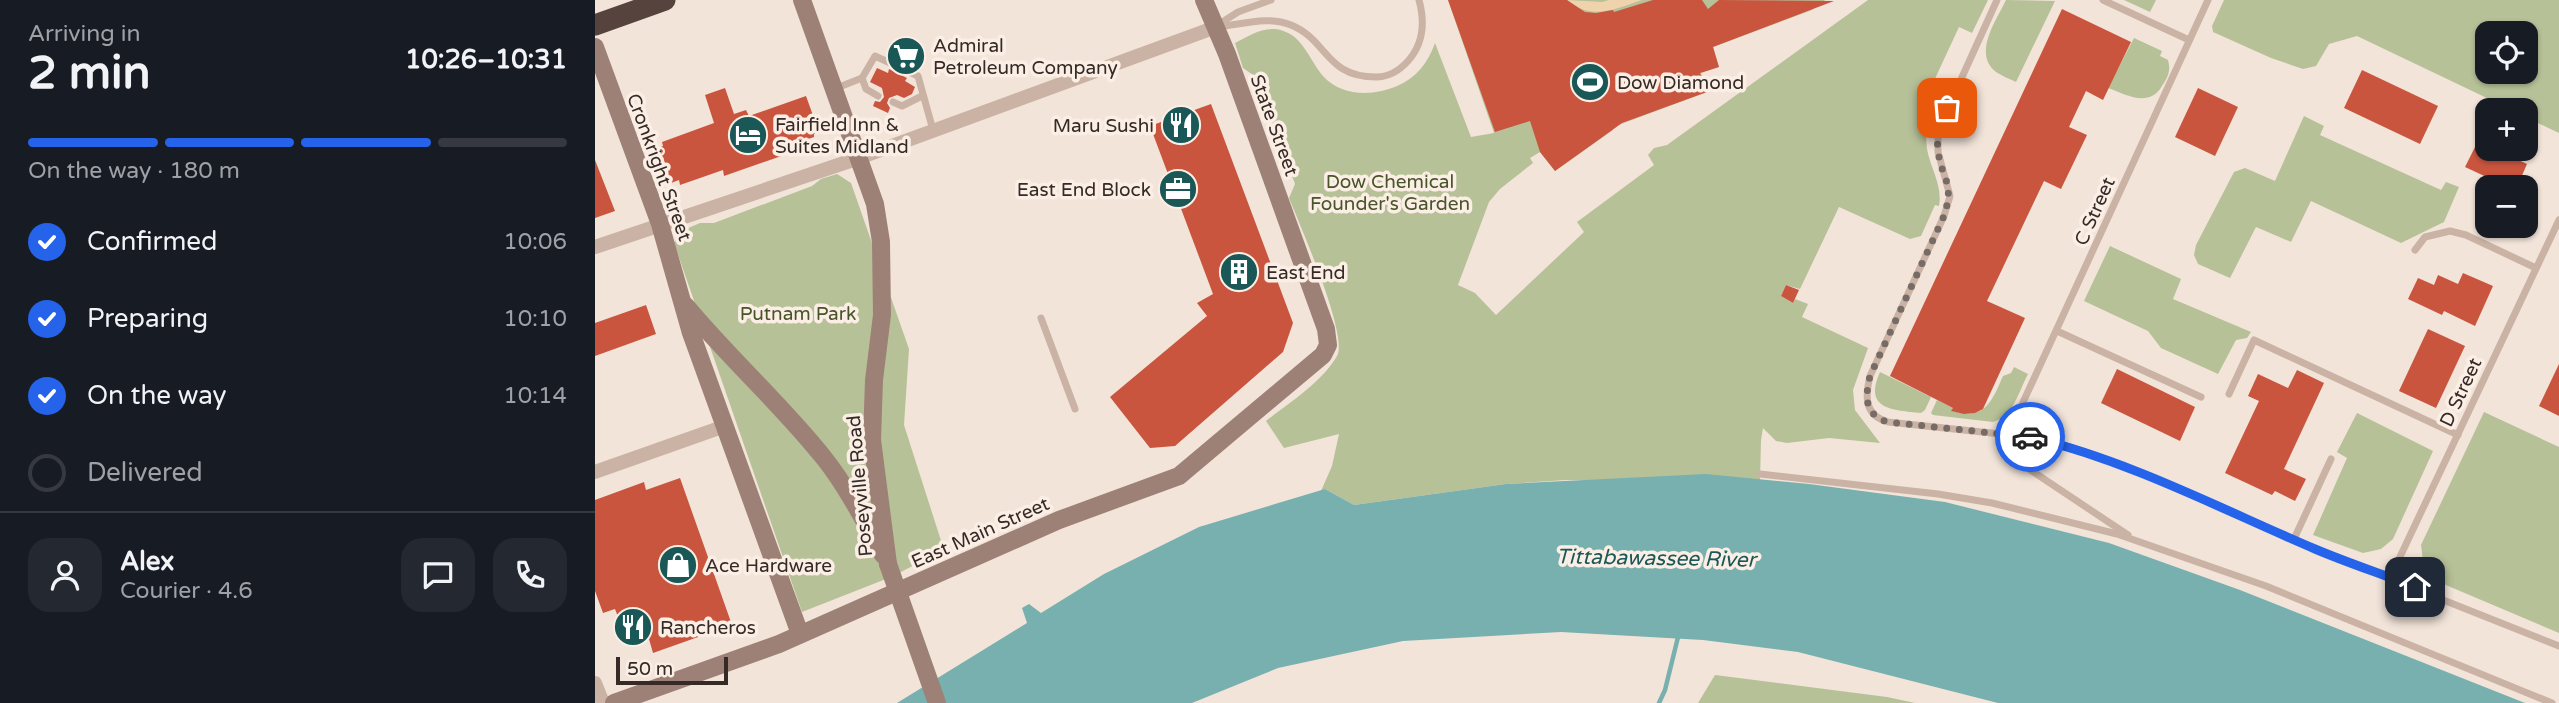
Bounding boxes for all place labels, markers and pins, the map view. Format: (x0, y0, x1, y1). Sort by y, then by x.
supermarket icon: Admiral Petroleum Company (885, 35, 927, 77)
place label: Admiral Petroleum Company (933, 35, 1118, 79)
sports icon: Dow Diamond (1569, 61, 1611, 103)
place label: Dow Diamond (1617, 72, 1744, 94)
pin (1917, 78, 1977, 138)
restaurant icon: Maru Sushi (1160, 104, 1202, 146)
hotel icon: Fairfield Inn & Suites Midland (727, 114, 769, 156)
place label: Fairfield Inn & Suites Midland (775, 114, 909, 158)
place label: Maru Sushi (1053, 115, 1154, 137)
office icon: East End Block (1157, 168, 1199, 210)
place label: East End Block (1017, 179, 1151, 201)
building icon: East End (1218, 251, 1260, 293)
place label: East End (1266, 262, 1345, 284)
shop icon: Ace Hardware (657, 544, 699, 586)
place label: Ace Hardware (705, 555, 832, 577)
pin (2385, 557, 2445, 617)
restaurant icon: Rancheros (612, 606, 654, 648)
place label: Rancheros (660, 617, 756, 639)

